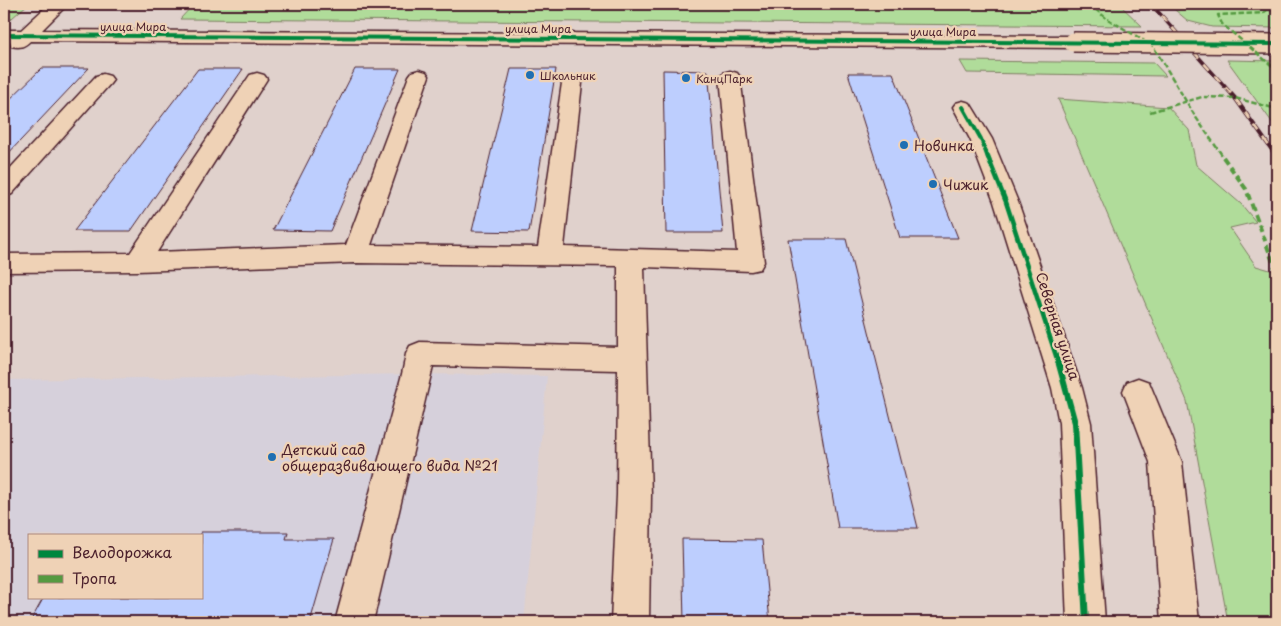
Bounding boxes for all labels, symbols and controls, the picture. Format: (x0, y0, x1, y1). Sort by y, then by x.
street label: улица Мира (100, 18, 166, 35)
street label: улица Мира (505, 20, 571, 37)
street label: улица Мира (910, 23, 976, 40)
place label: Школьник (540, 67, 596, 84)
marker: Школьник (524, 69, 536, 81)
place label: КанцПарк (696, 70, 753, 87)
marker: КанцПарк (680, 72, 692, 84)
place label: Новинка (914, 135, 974, 156)
marker: Новинка (898, 139, 910, 151)
place label: Чижик (943, 174, 989, 195)
marker: Чижик (927, 178, 939, 190)
street label: Северная улица (1031, 269, 1085, 383)
place label: Детский сад общеразвивающего вида №21 (281, 439, 498, 476)
marker: Детский сад общеразвивающего вида №21 (266, 451, 278, 463)
legend (28, 534, 202, 598)
text: Велодорожка (72, 540, 173, 563)
text: Тропа (72, 566, 117, 589)

